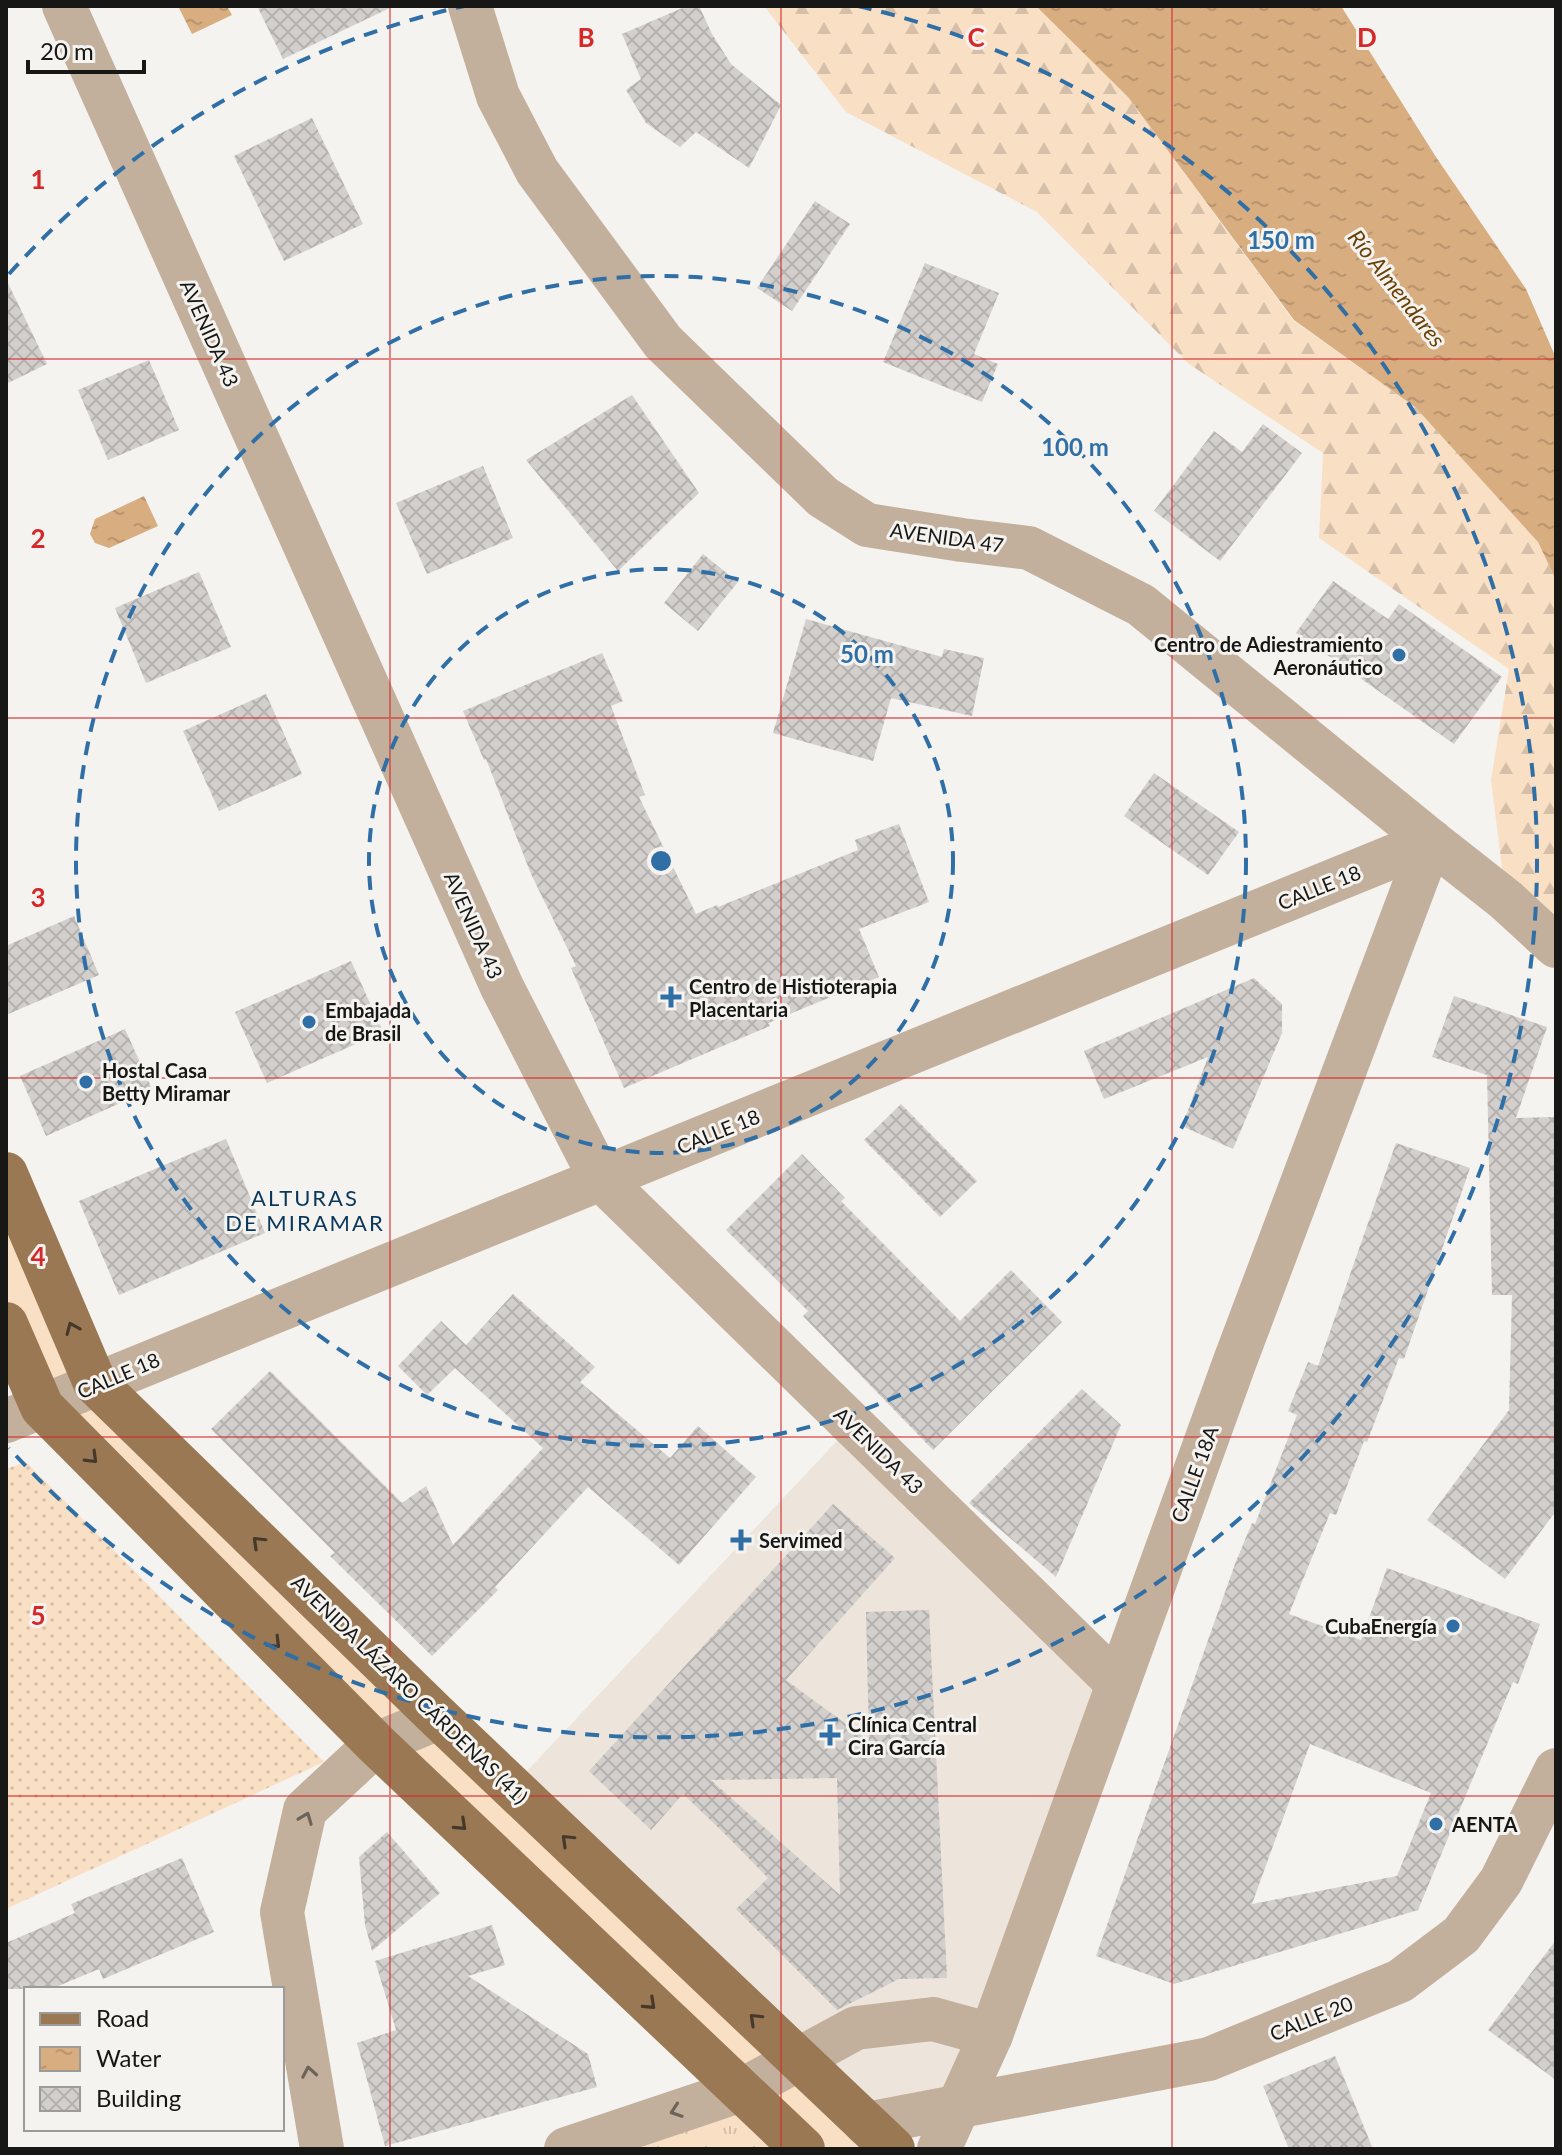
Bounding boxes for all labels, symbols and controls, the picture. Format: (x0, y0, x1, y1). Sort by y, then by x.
text: B (577, 21, 595, 53)
text: C (967, 21, 985, 53)
text: D (1357, 21, 1377, 53)
scale bar (28, 24, 144, 74)
text: 20 m (40, 36, 94, 65)
text: 1 (30, 163, 46, 195)
water label: Río Almendares (1343, 224, 1451, 352)
text: 150 m (1247, 225, 1315, 254)
street label: AVENIDA 43 (176, 276, 244, 390)
text: 100 m (1041, 432, 1109, 461)
street label: AVENIDA 47 (889, 517, 1005, 557)
text: 2 (30, 522, 46, 554)
place label: Centro de Adiestramiento Aeronáutico (1154, 632, 1383, 679)
text: 50 m (840, 639, 894, 668)
marker: Centro de Adiestramiento Aeronáutico (1390, 646, 1408, 664)
centre of rings (647, 847, 675, 875)
street label: CALLE 18 (1274, 860, 1364, 914)
street label: AVENIDA 43 (440, 868, 508, 982)
text: 3 (30, 881, 46, 913)
place label: Centro de Histioterapia Placentaria (689, 974, 897, 1021)
marker: Centro de Histioterapia Placentaria (660, 986, 682, 1008)
place label: Embajada de Brasil (325, 998, 411, 1045)
marker: Embajada de Brasil (300, 1013, 318, 1031)
place label: Hostal Casa Betty Miramar (102, 1058, 231, 1105)
marker: Hostal Casa Betty Miramar (77, 1073, 95, 1091)
street label: CALLE 18 (673, 1104, 763, 1158)
district label: ALTURAS DE MIRAMAR (225, 1184, 385, 1236)
text: 4 (30, 1240, 46, 1272)
one-way arrow (65, 1322, 81, 1336)
street label: CALLE 18 (73, 1347, 163, 1403)
street label: AVENIDA 43 (830, 1402, 928, 1498)
street label: CALLE 18A (1165, 1422, 1223, 1525)
one-way arrow (83, 1449, 98, 1463)
place label: Servimed (759, 1528, 843, 1552)
marker: Servimed (730, 1529, 752, 1551)
one-way arrow (253, 1538, 268, 1552)
street label: AVENIDA LÁZARO CÁRDENAS (41) (287, 1570, 533, 1808)
text: 5 (30, 1599, 46, 1631)
place label: CubaEnergía (1325, 1614, 1437, 1638)
marker: CubaEnergía (1444, 1617, 1462, 1635)
one-way arrow (266, 1634, 281, 1648)
place label: Clínica Central Cira García (848, 1712, 977, 1759)
marker: Clínica Central Cira García (819, 1724, 841, 1746)
one-way arrow (296, 1811, 313, 1825)
place label: AENTA (1451, 1812, 1517, 1836)
one-way arrow (452, 1815, 466, 1830)
marker: AENTA (1427, 1815, 1445, 1833)
one-way arrow (561, 1835, 576, 1849)
legend (24, 1987, 284, 2131)
street label: CALLE 20 (1266, 1991, 1356, 2045)
one-way arrow (641, 1994, 655, 2009)
text: Road (96, 2003, 149, 2032)
one-way arrow (750, 2013, 764, 2028)
text: Water (96, 2043, 161, 2072)
one-way arrow (302, 2065, 319, 2079)
text: Building (96, 2083, 181, 2112)
one-way arrow (669, 2102, 683, 2118)

